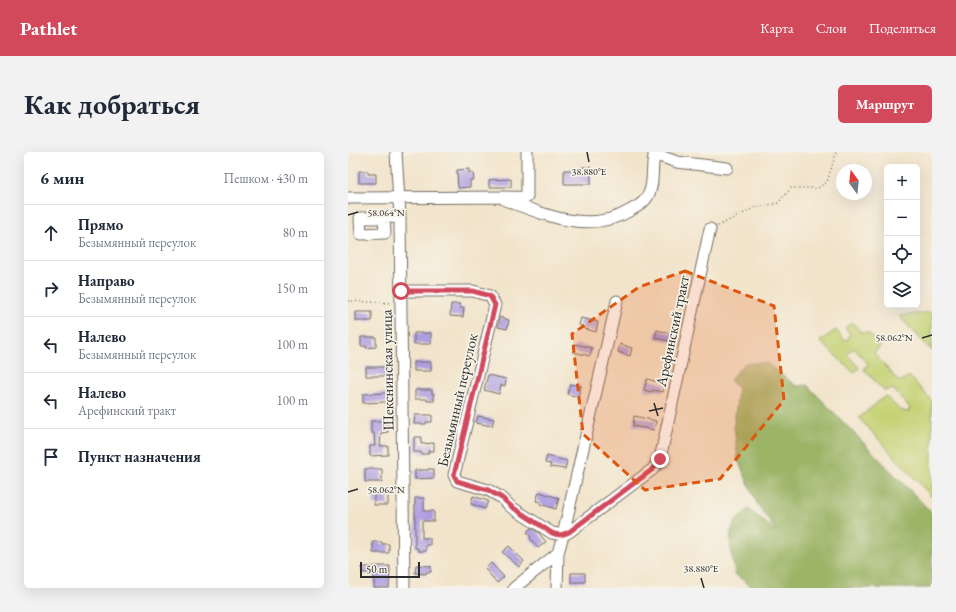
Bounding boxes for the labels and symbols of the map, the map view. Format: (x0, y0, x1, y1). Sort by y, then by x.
north arrow (836, 164, 872, 200)
text: 38.880°E (572, 165, 607, 178)
text: 58.064°N (367, 206, 405, 219)
street label: Арефинский тракт (651, 274, 693, 389)
route start (392, 282, 410, 300)
street label: Шекснинская улица (376, 309, 398, 431)
street label: Безымянный переулок (432, 331, 482, 469)
text: 58.062°N (875, 331, 913, 344)
route end (651, 450, 669, 468)
text: 58.062°N (367, 483, 405, 496)
scale bar (360, 560, 420, 579)
text: 38.880°E (684, 562, 719, 575)

